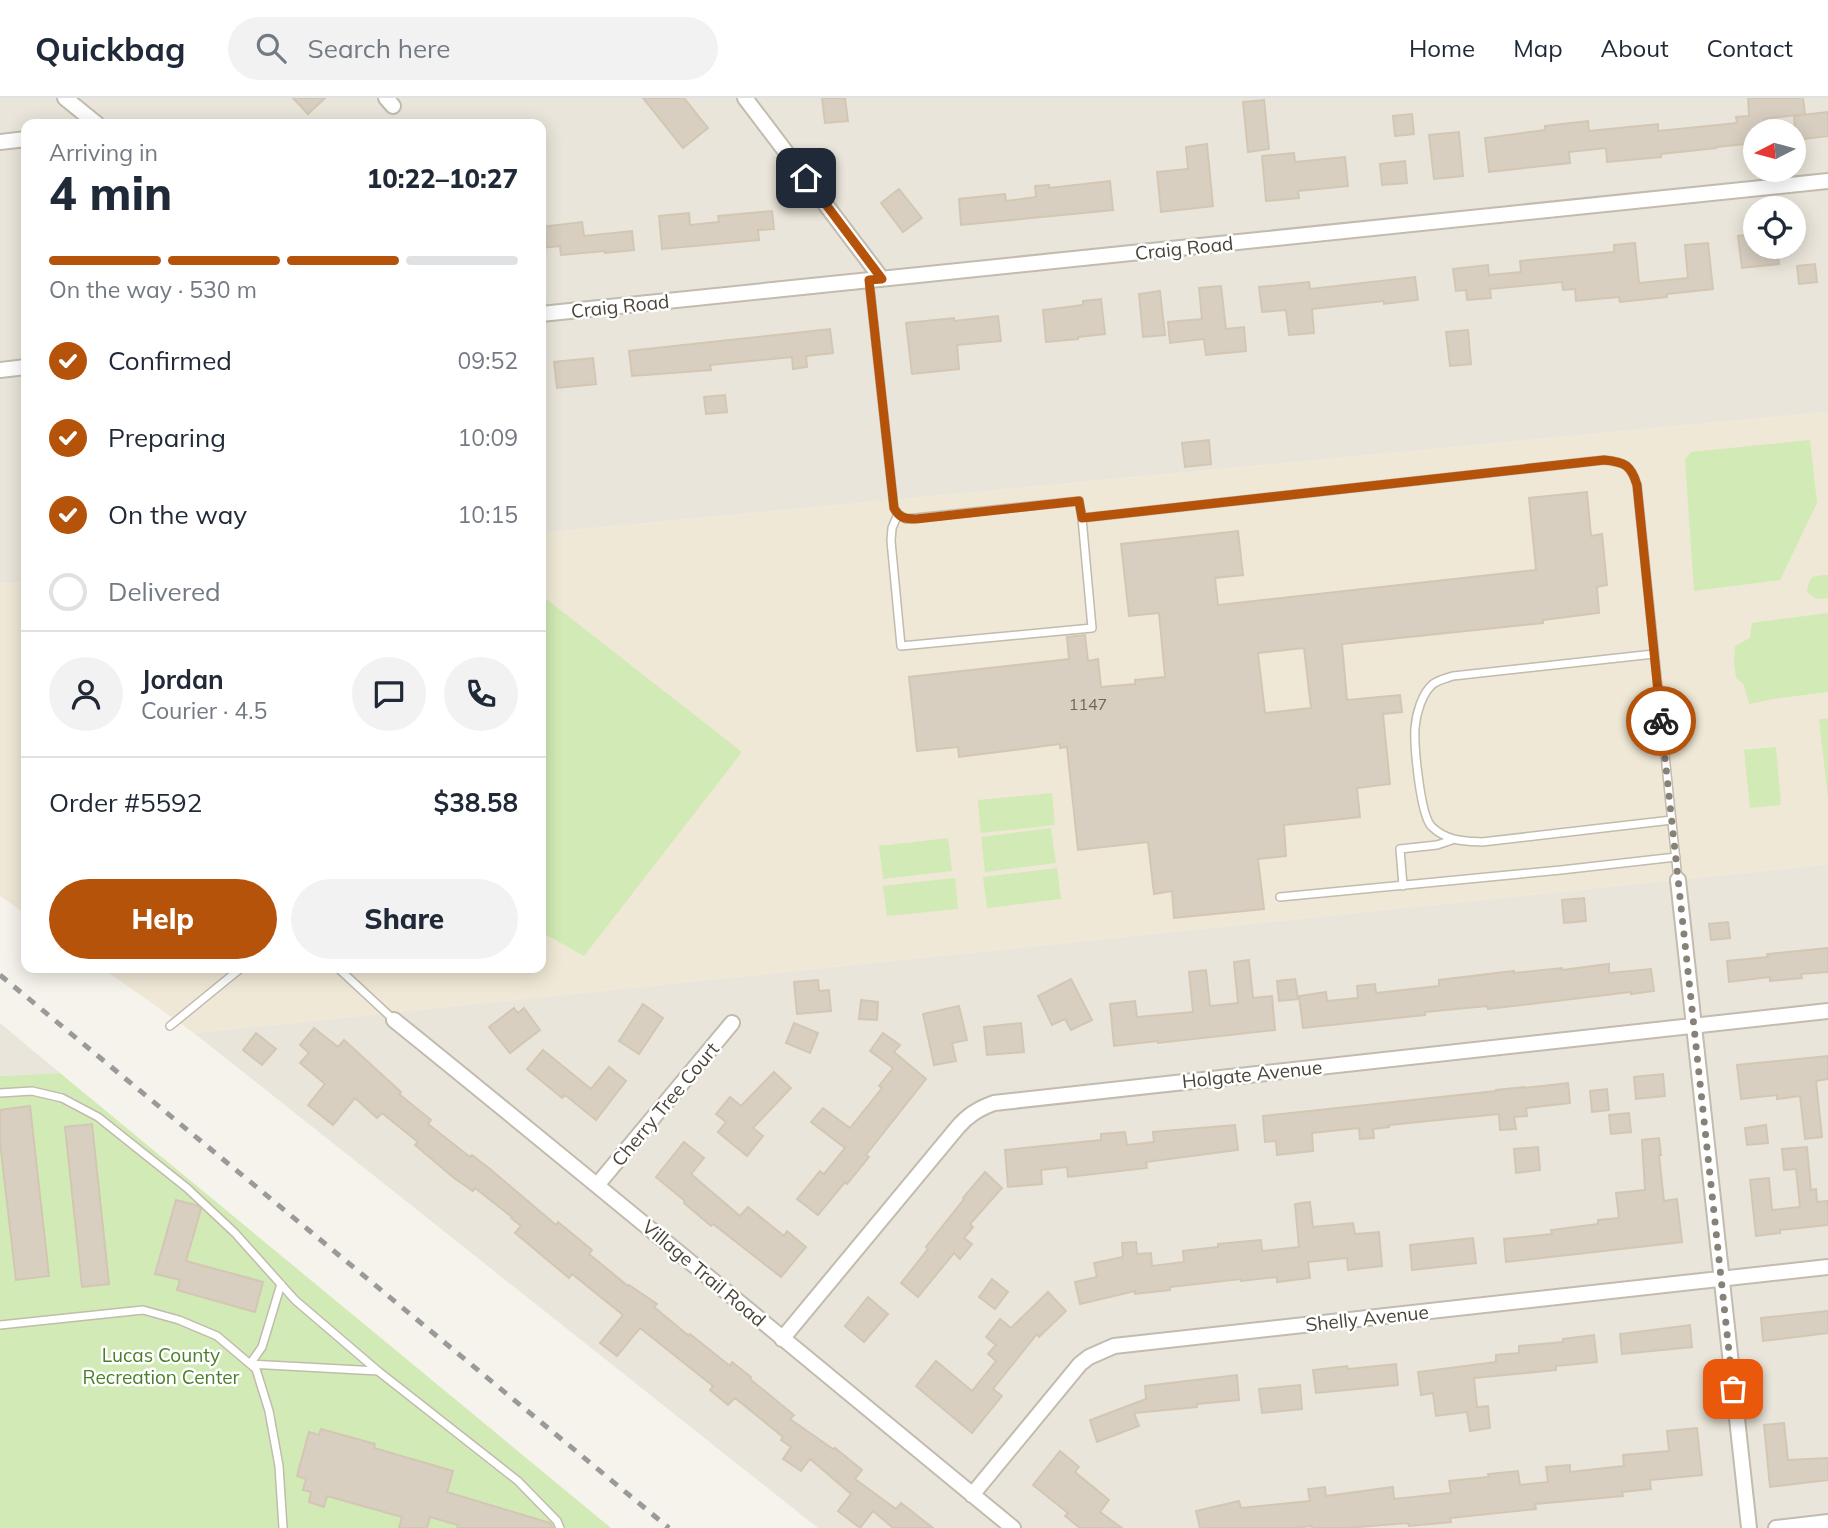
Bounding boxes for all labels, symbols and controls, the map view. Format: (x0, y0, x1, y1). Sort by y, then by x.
search box (228, 17, 718, 80)
text: Quickbag (35, 28, 186, 69)
icon: search (252, 29, 290, 67)
text: Search here (308, 32, 450, 65)
text: Home (1409, 33, 1475, 63)
text: Map (1513, 33, 1563, 63)
text: About (1601, 33, 1669, 63)
text: Contact (1707, 33, 1793, 63)
north arrow (1743, 119, 1806, 182)
map controls (1743, 119, 1806, 259)
text: Arriving in (49, 138, 158, 167)
pin (776, 148, 836, 208)
icon: home (787, 159, 825, 197)
text: 10:22–10:27 (367, 162, 518, 195)
text: 4 min (49, 164, 172, 222)
button: locate (1743, 196, 1806, 259)
street label: Craig Road (1134, 231, 1234, 265)
text: On the way · 530 m (49, 275, 257, 304)
street label: Craig Road (570, 289, 670, 323)
icon: check (49, 342, 87, 380)
text: Confirmed (108, 344, 232, 377)
text: 09:52 (458, 346, 518, 375)
icon: check (49, 419, 87, 457)
text: Preparing (108, 421, 226, 454)
text: 10:09 (458, 423, 518, 452)
icon: check (49, 496, 87, 534)
text: On the way (108, 498, 247, 531)
text: 10:15 (458, 500, 518, 529)
text: Delivered (108, 575, 221, 608)
button: person (49, 657, 123, 731)
button: chat (352, 657, 426, 731)
button: phone (444, 657, 518, 731)
text: Jordan (141, 663, 224, 696)
courier (1626, 686, 1696, 756)
house number: 1147 (1069, 694, 1107, 714)
text: Courier · 4.5 (141, 696, 267, 725)
icon: bike (1642, 702, 1680, 740)
text: Order #5592 (49, 786, 202, 819)
text: $38.58 (434, 786, 518, 819)
button: Help (49, 879, 277, 959)
button: Share (291, 879, 518, 959)
street label: Cherry Tree Court (606, 1037, 724, 1171)
street label: Holgate Avenue (1181, 1055, 1323, 1093)
street label: Village Trail Road (637, 1214, 771, 1332)
street label: Shelly Avenue (1304, 1300, 1430, 1336)
park label: Lucas County Recreation Center (83, 1343, 240, 1389)
pin (1703, 1359, 1763, 1419)
icon: bag (1714, 1370, 1752, 1408)

